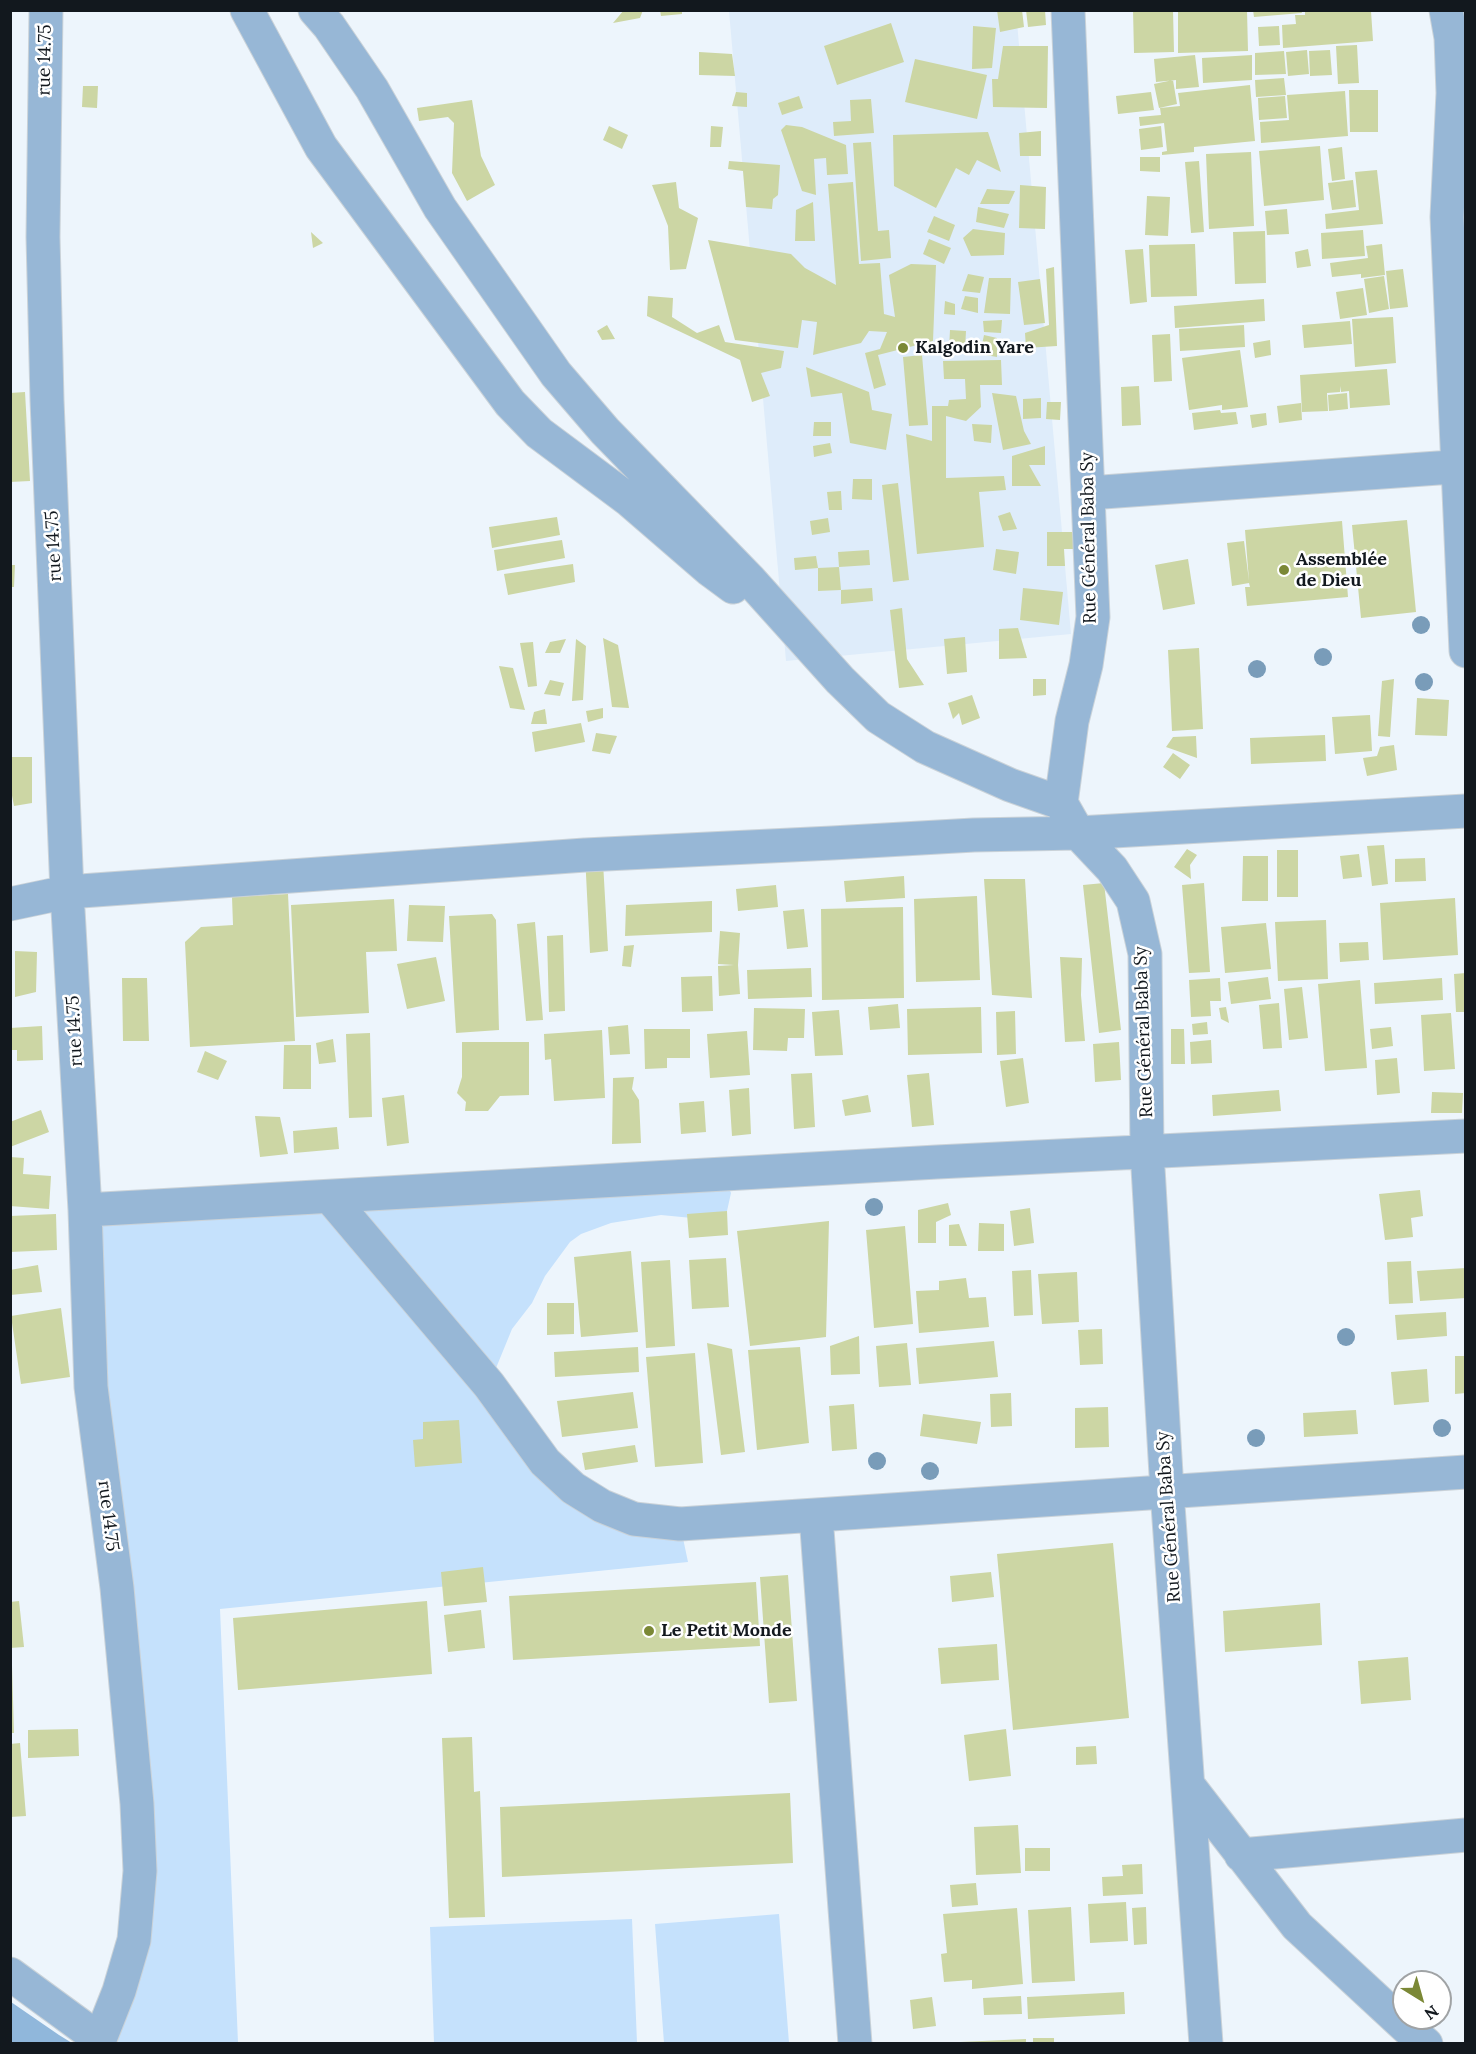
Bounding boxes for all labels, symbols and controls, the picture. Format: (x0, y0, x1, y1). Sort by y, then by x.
street label: rue 14.75 (34, 24, 56, 96)
place label: Kalgodin Yare (915, 337, 1034, 359)
marker: Kalgodin Yare (896, 341, 910, 355)
street label: Rue Général Baba Sy (1077, 452, 1101, 624)
street label: rue 14.75 (41, 510, 67, 582)
place label: Assemblée de Dieu (1296, 549, 1387, 592)
marker: Assemblée de Dieu (1277, 563, 1291, 577)
street label: Rue Général Baba Sy (1130, 946, 1158, 1118)
street label: rue 14.75 (62, 995, 88, 1067)
street label: Rue Général Baba Sy (1152, 1431, 1186, 1603)
street label: rue 14.75 (93, 1479, 123, 1553)
place label: Le Petit Monde (661, 1620, 792, 1642)
marker: Le Petit Monde (642, 1624, 656, 1638)
north arrow (1392, 1970, 1452, 2030)
text: N (1421, 2001, 1443, 2024)

